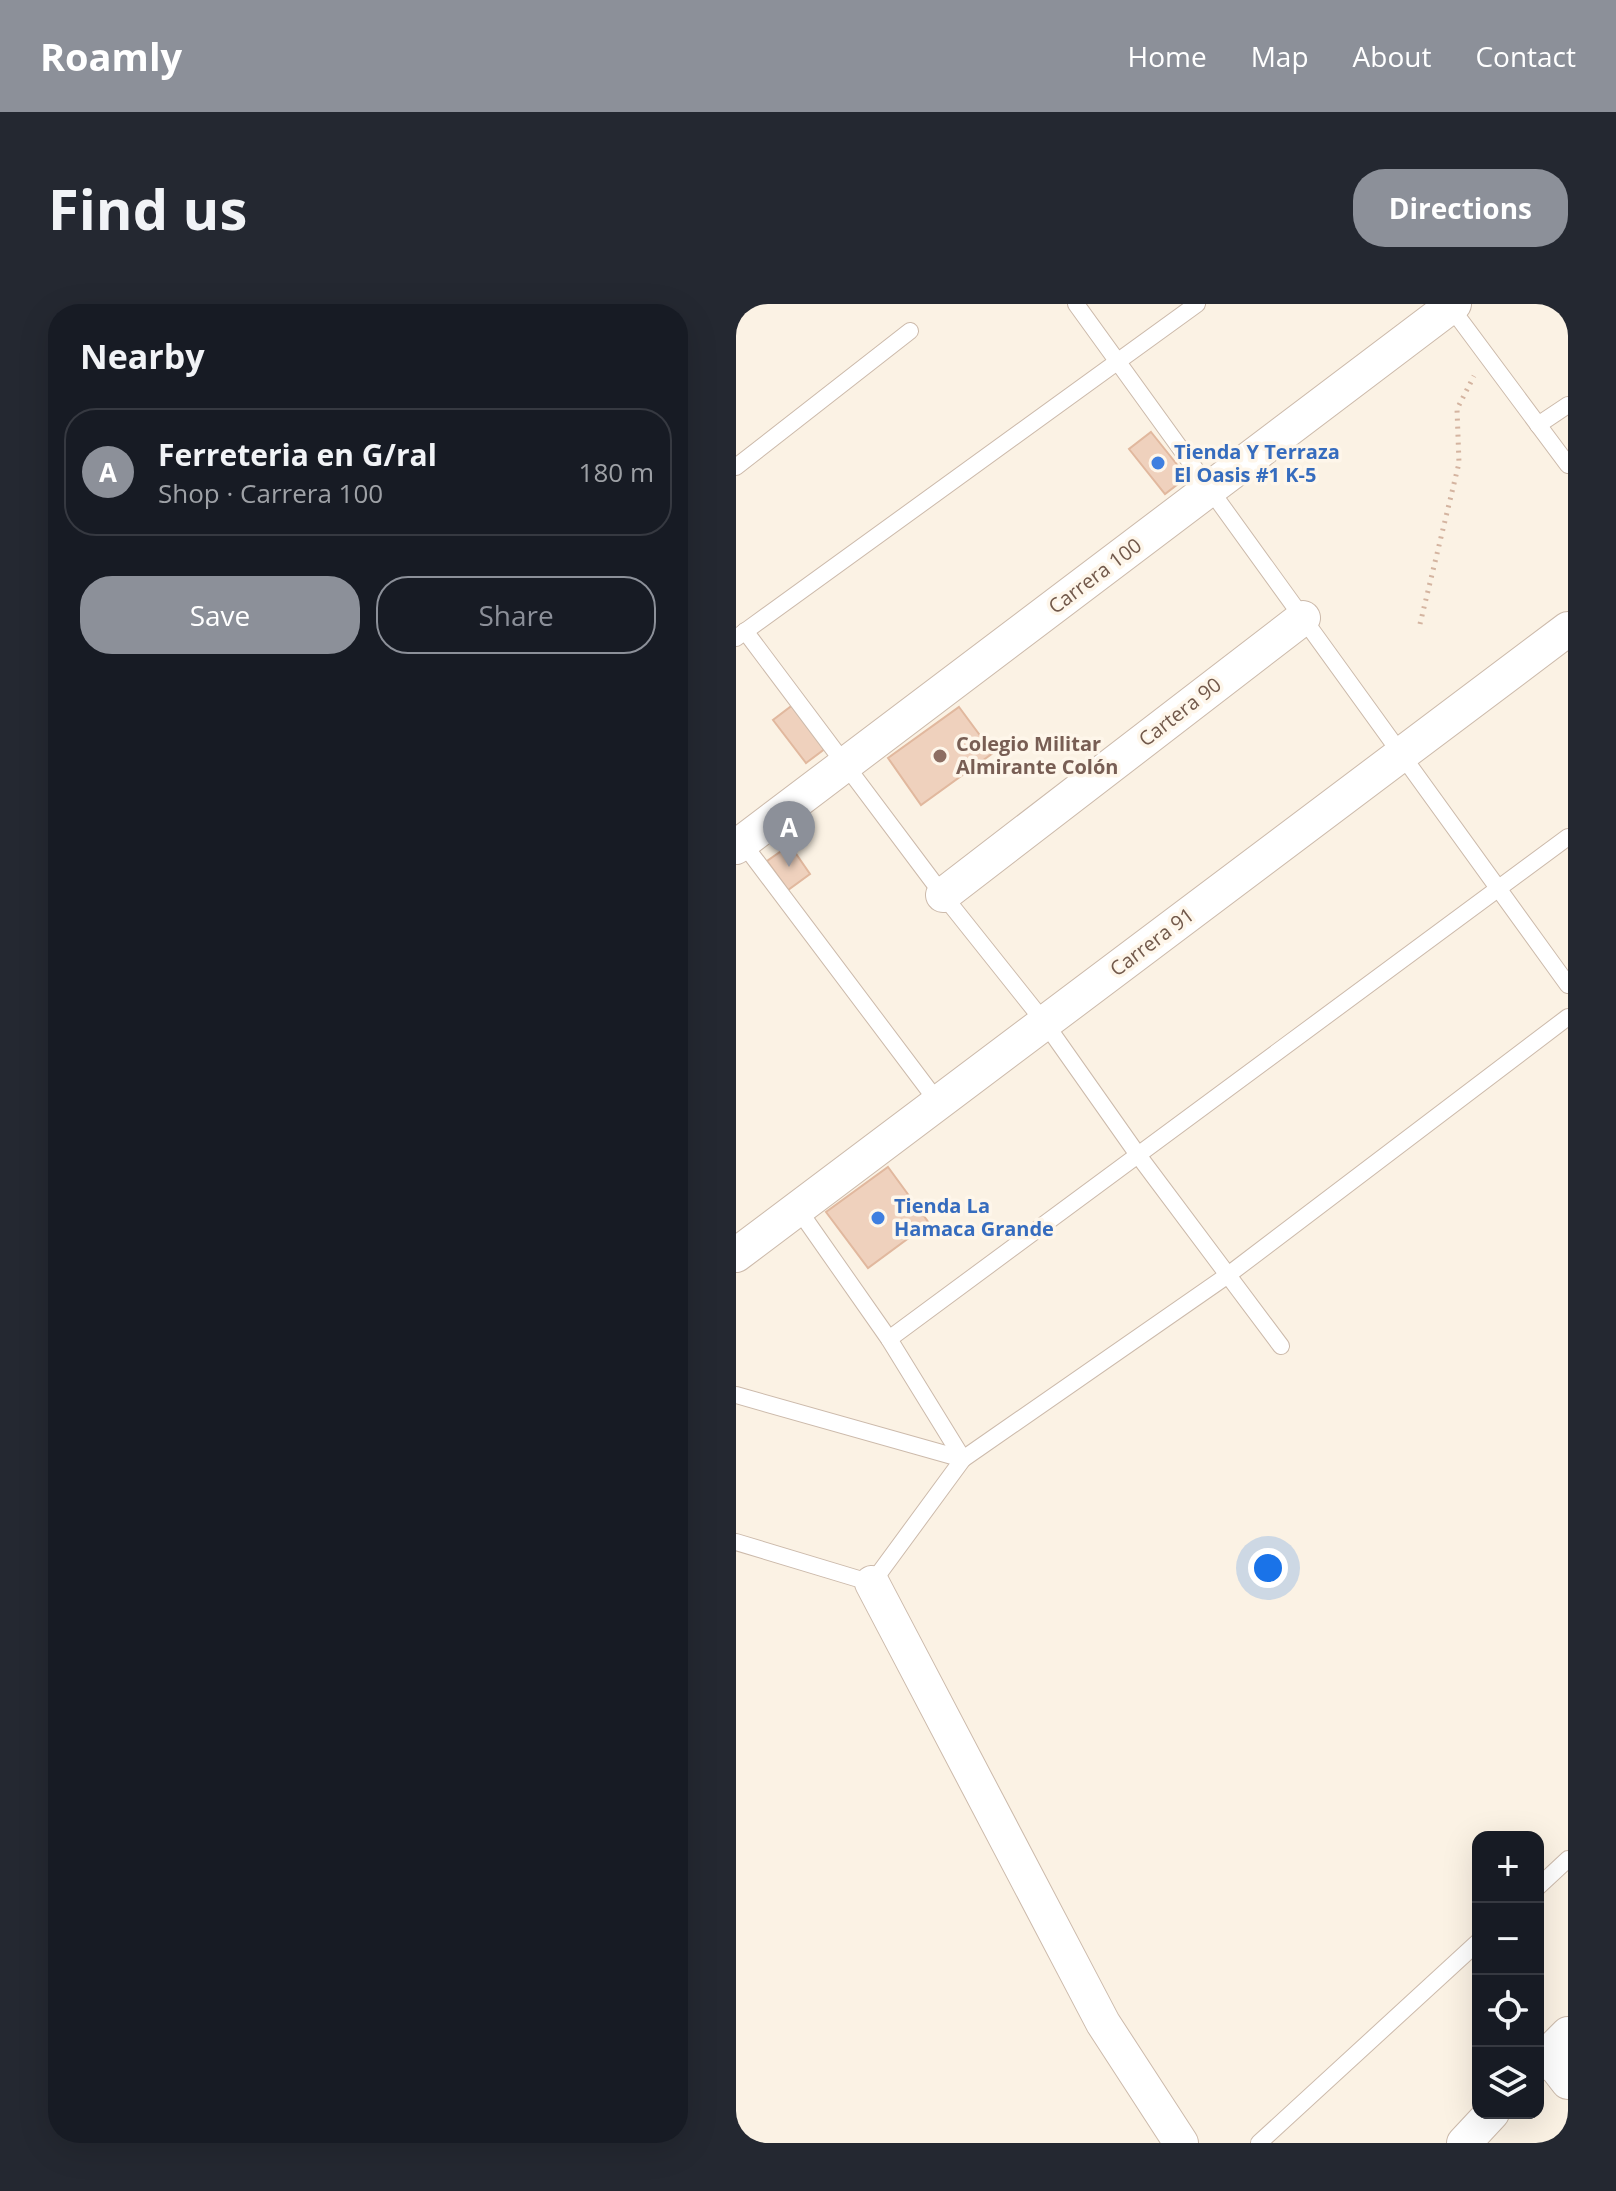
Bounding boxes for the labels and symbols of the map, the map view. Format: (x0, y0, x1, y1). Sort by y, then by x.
place label: Tienda Y Terraza El Oasis #1 K-5 (1174, 438, 1340, 488)
marker: Tienda Y Terraza El Oasis #1 K-5 (1149, 454, 1167, 472)
street label: Carrera 100 (1043, 532, 1147, 620)
street label: Cartera 90 (1133, 671, 1226, 752)
place label: Colegio Militar Almirante Colón (956, 730, 1118, 780)
marker: Colegio Militar Almirante Colón (931, 747, 949, 765)
pin: A (763, 801, 815, 867)
street label: Carrera 91 (1104, 901, 1199, 982)
place label: Tienda La Hamaca Grande (894, 1192, 1054, 1242)
marker: Tienda La Hamaca Grande (869, 1209, 887, 1227)
your location (1248, 1548, 1288, 1588)

